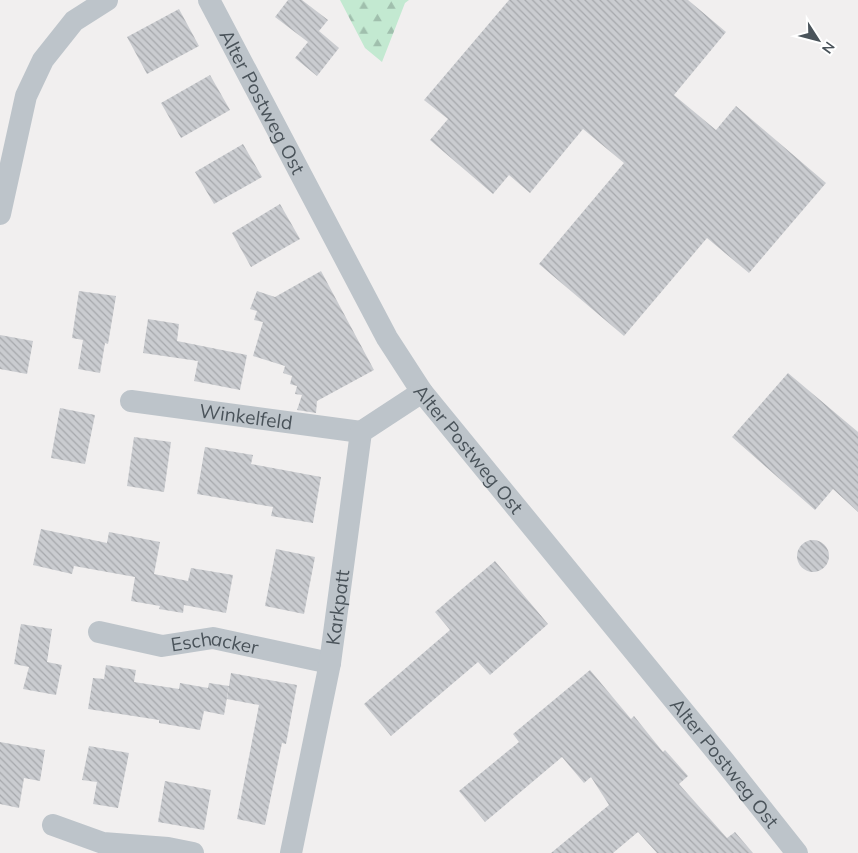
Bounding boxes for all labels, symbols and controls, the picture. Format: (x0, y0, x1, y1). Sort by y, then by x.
north arrow (793, 15, 843, 65)
street label: Alter Postweg Ost (215, 25, 311, 178)
text: N (818, 38, 839, 57)
street label: Alter Postweg Ost (409, 379, 529, 519)
street label: Winkelfeld (198, 398, 294, 435)
street label: Karkpatt (321, 568, 354, 647)
street label: Eschacker (169, 626, 261, 659)
street label: Alter Postweg Ost (665, 693, 784, 833)

